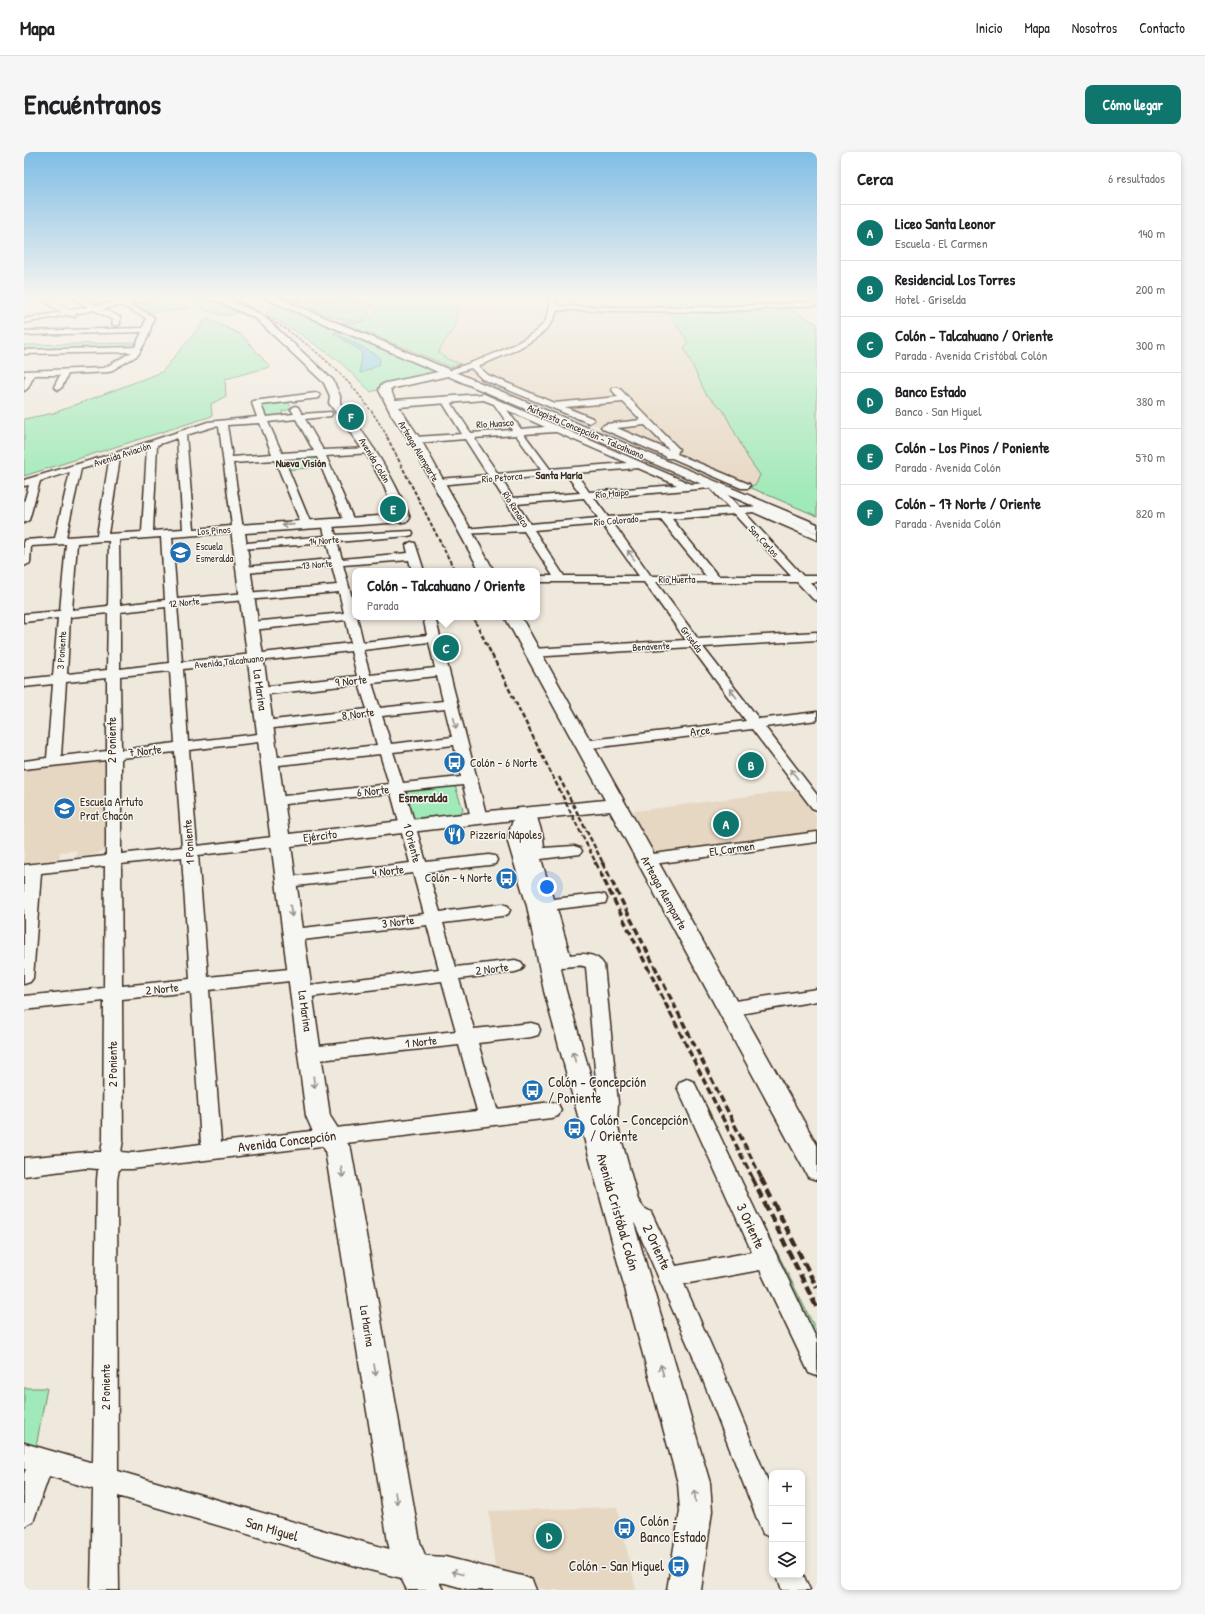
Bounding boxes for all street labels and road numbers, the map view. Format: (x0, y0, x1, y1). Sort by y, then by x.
street label: Autopista Concepción - Talcahuano (525, 401, 646, 462)
street label: Río Huasco (476, 416, 514, 431)
street label: Arteaga Alemparte (395, 419, 442, 484)
street label: Avenida Colón (356, 435, 393, 486)
street label: Avenida Aviación (92, 439, 153, 470)
street label: Río Petorca (481, 469, 523, 486)
street label: Río Maipo (595, 486, 629, 501)
street label: Río Renaico (499, 489, 532, 530)
street label: Río Colorado (593, 512, 639, 529)
street label: Los Pinos (197, 523, 231, 538)
street label: San Carlos (746, 523, 782, 560)
street label: 14 Norte (308, 533, 340, 548)
street label: 13 Norte (301, 557, 333, 572)
street label: Río Huerta (659, 573, 696, 586)
street label: 12 Norte (168, 594, 200, 611)
street label: Griselda (678, 624, 706, 655)
street label: 3 Poniente (54, 630, 69, 670)
street label: Benavente (632, 639, 670, 654)
street label: Avenida Talcahuano (194, 651, 264, 672)
street label: La Marina (249, 668, 272, 712)
street label: 9 Norte (334, 670, 368, 691)
street label: 8 Norte (341, 703, 375, 724)
street label: 2 Poniente (103, 717, 120, 763)
street label: Arce (689, 721, 711, 740)
street label: 7 Norte (127, 740, 163, 761)
street label: 6 Norte (356, 780, 390, 801)
street label: 1 Poniente (178, 819, 199, 865)
street label: 1 Oriente (399, 821, 426, 865)
street label: Ejército (302, 825, 338, 846)
street label: El Carmen (708, 837, 756, 860)
street label: Arteaga Alemparte (637, 853, 692, 933)
street label: 4 Norte (371, 860, 405, 881)
street label: 3 Norte (381, 911, 416, 932)
street label: 2 Norte (474, 958, 510, 979)
street label: 2 Norte (145, 978, 180, 999)
street label: La Marina (294, 989, 317, 1033)
street label: 1 Norte (404, 1031, 438, 1052)
street label: 2 Poniente (104, 1041, 121, 1087)
street label: Avenida Concepción (237, 1125, 337, 1157)
street label: Avenida Cristóbal Colón (593, 1151, 644, 1273)
street label: 3 Oriente (733, 1200, 770, 1252)
street label: 2 Oriente (639, 1221, 676, 1273)
street label: La Marina (356, 1304, 379, 1348)
street label: 2 Poniente (97, 1364, 114, 1410)
street label: San Miguel (243, 1512, 301, 1546)

